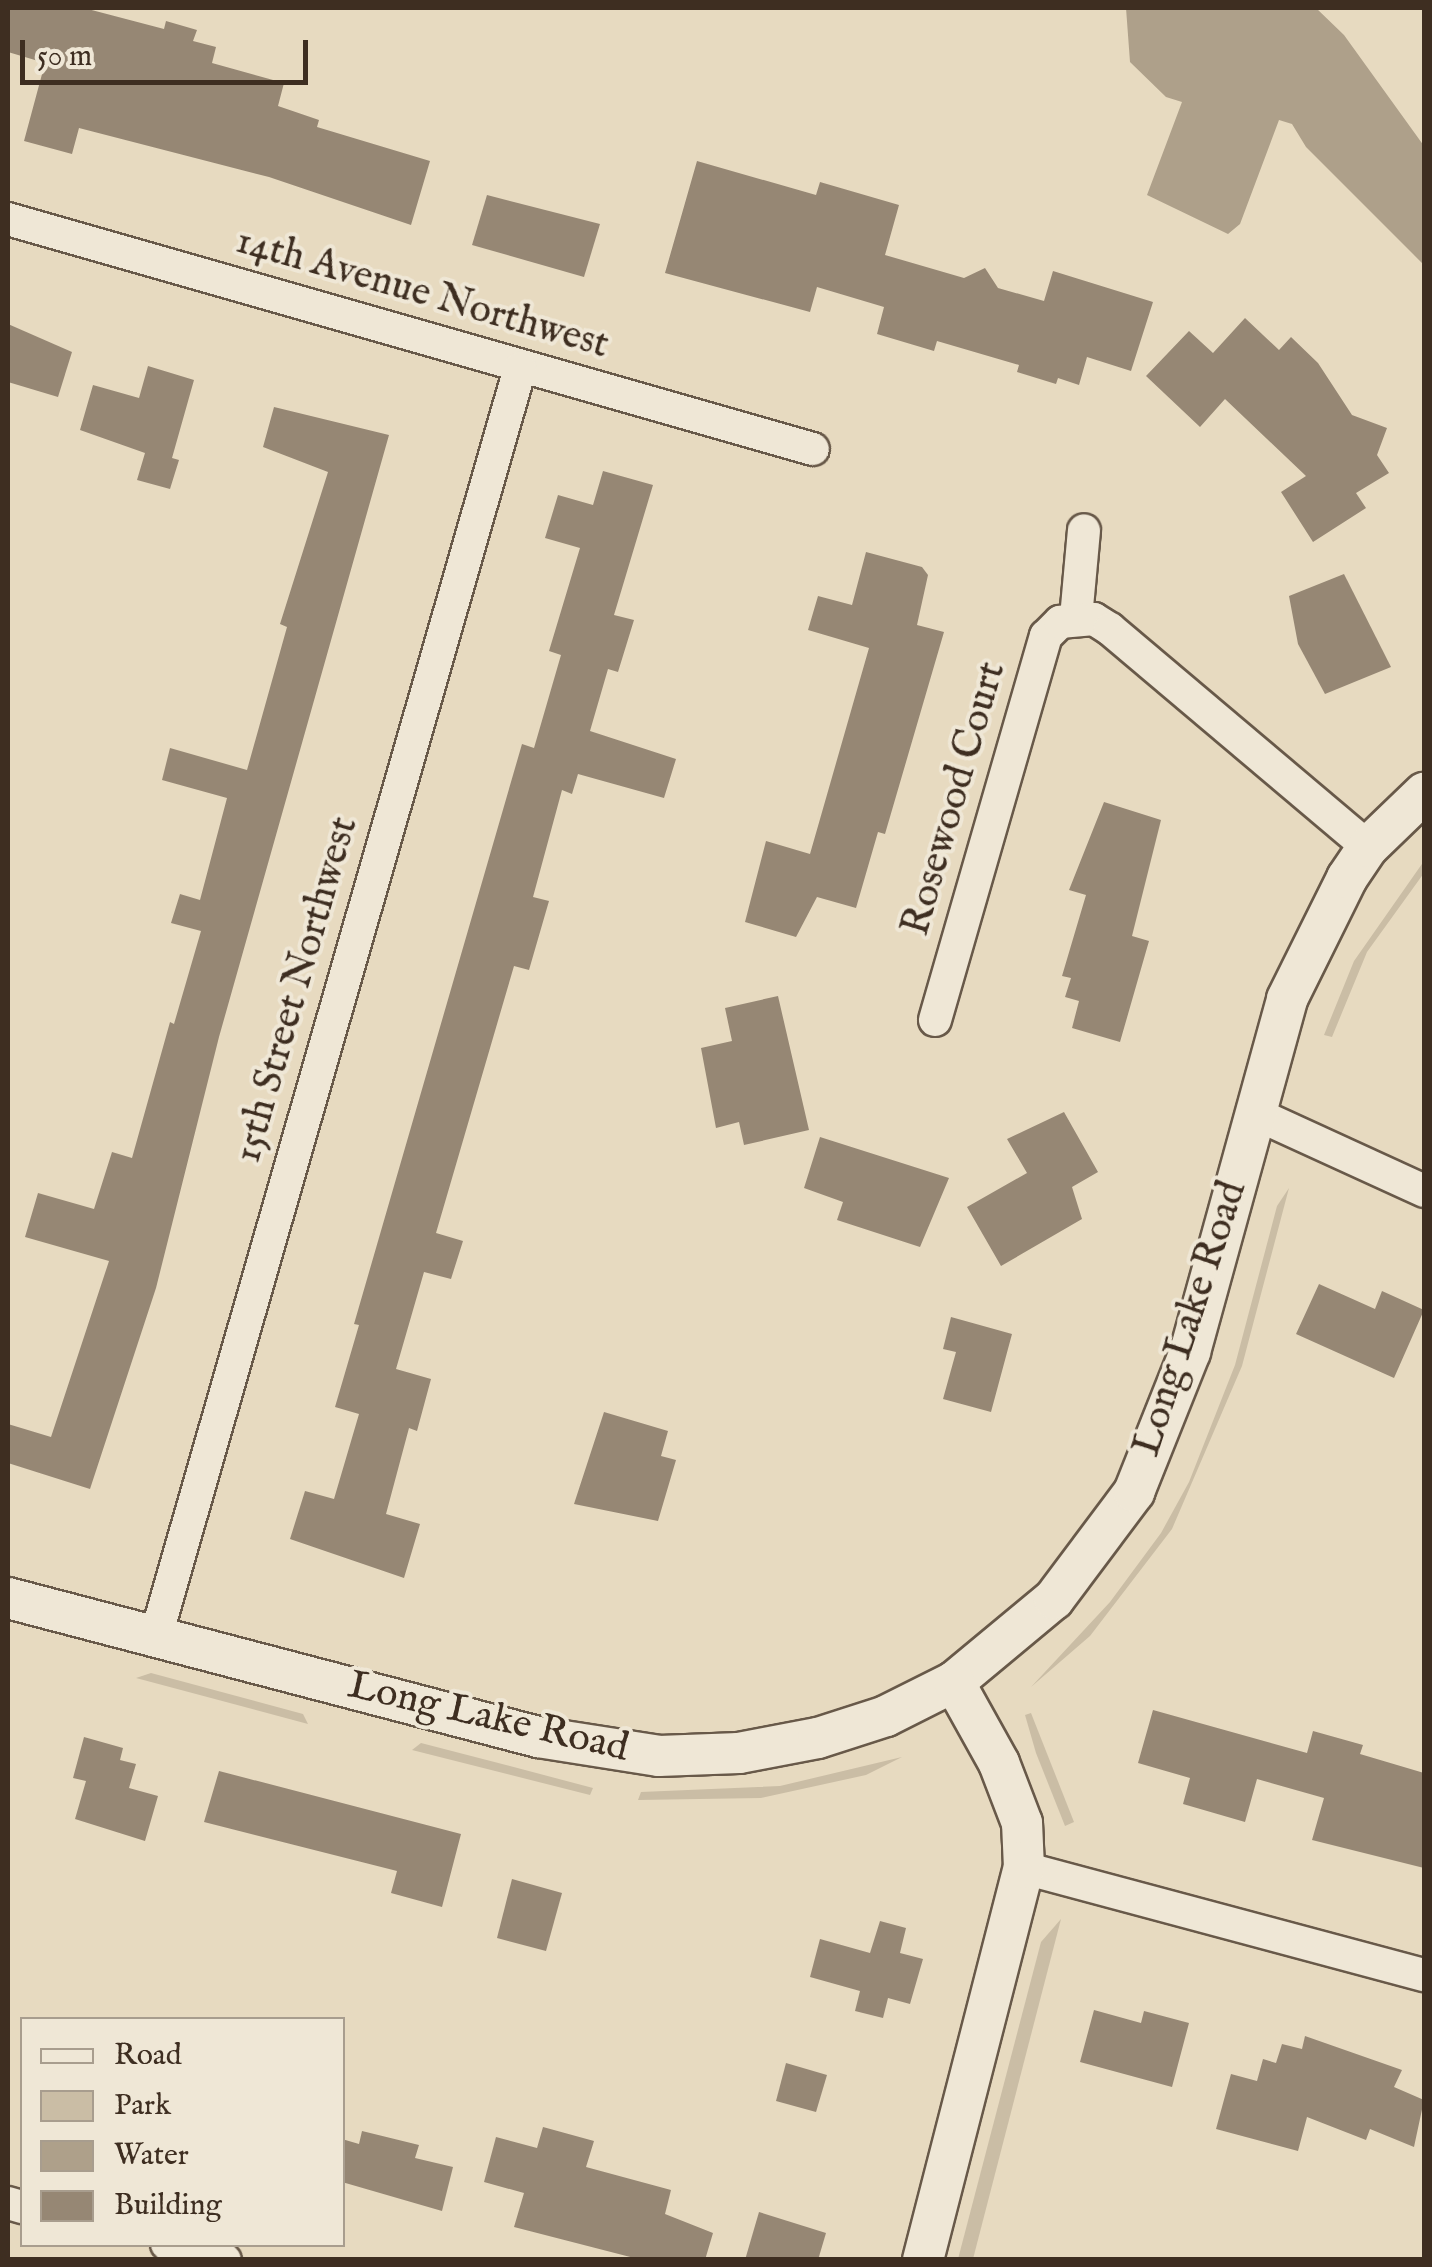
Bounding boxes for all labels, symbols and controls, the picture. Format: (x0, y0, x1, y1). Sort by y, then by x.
scale bar (25, 20, 312, 82)
text: 50 m (37, 38, 92, 76)
street label: 14th Avenue Northwest (230, 218, 614, 370)
street label: Rosewood Court (893, 657, 1017, 941)
street label: 15th Street Northwest (225, 812, 369, 1168)
street label: Long Lake Road (1124, 1175, 1258, 1463)
street label: Long Lake Road (343, 1662, 633, 1774)
legend (20, 2017, 345, 2247)
text: Road (114, 2037, 182, 2075)
text: Park (114, 2087, 171, 2125)
text: Water (114, 2137, 189, 2175)
text: Building (114, 2187, 222, 2225)

